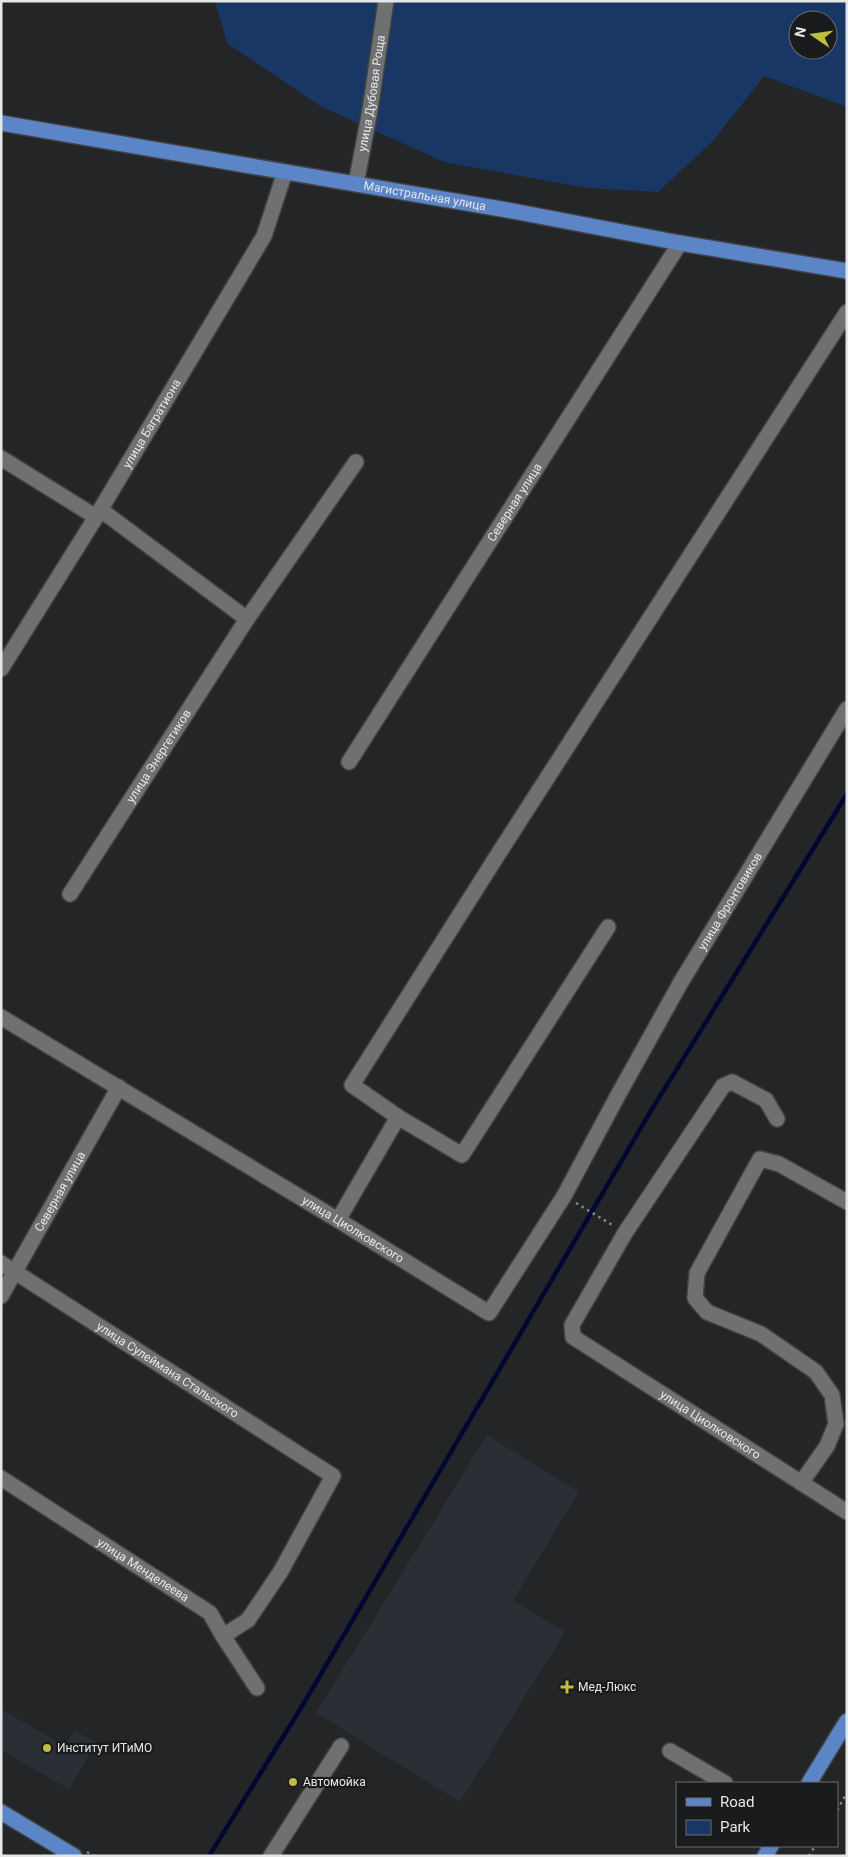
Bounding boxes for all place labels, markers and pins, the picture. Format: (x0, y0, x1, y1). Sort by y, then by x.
marker: Мед-Люкс (560, 1680, 574, 1694)
place label: Мед-Люкс (578, 1680, 636, 1694)
place label: Институт ИТиМО (57, 1741, 152, 1755)
marker: Институт ИТиМО (41, 1742, 53, 1754)
place label: Автомойка (303, 1775, 366, 1789)
marker: Автомойка (287, 1776, 299, 1788)

